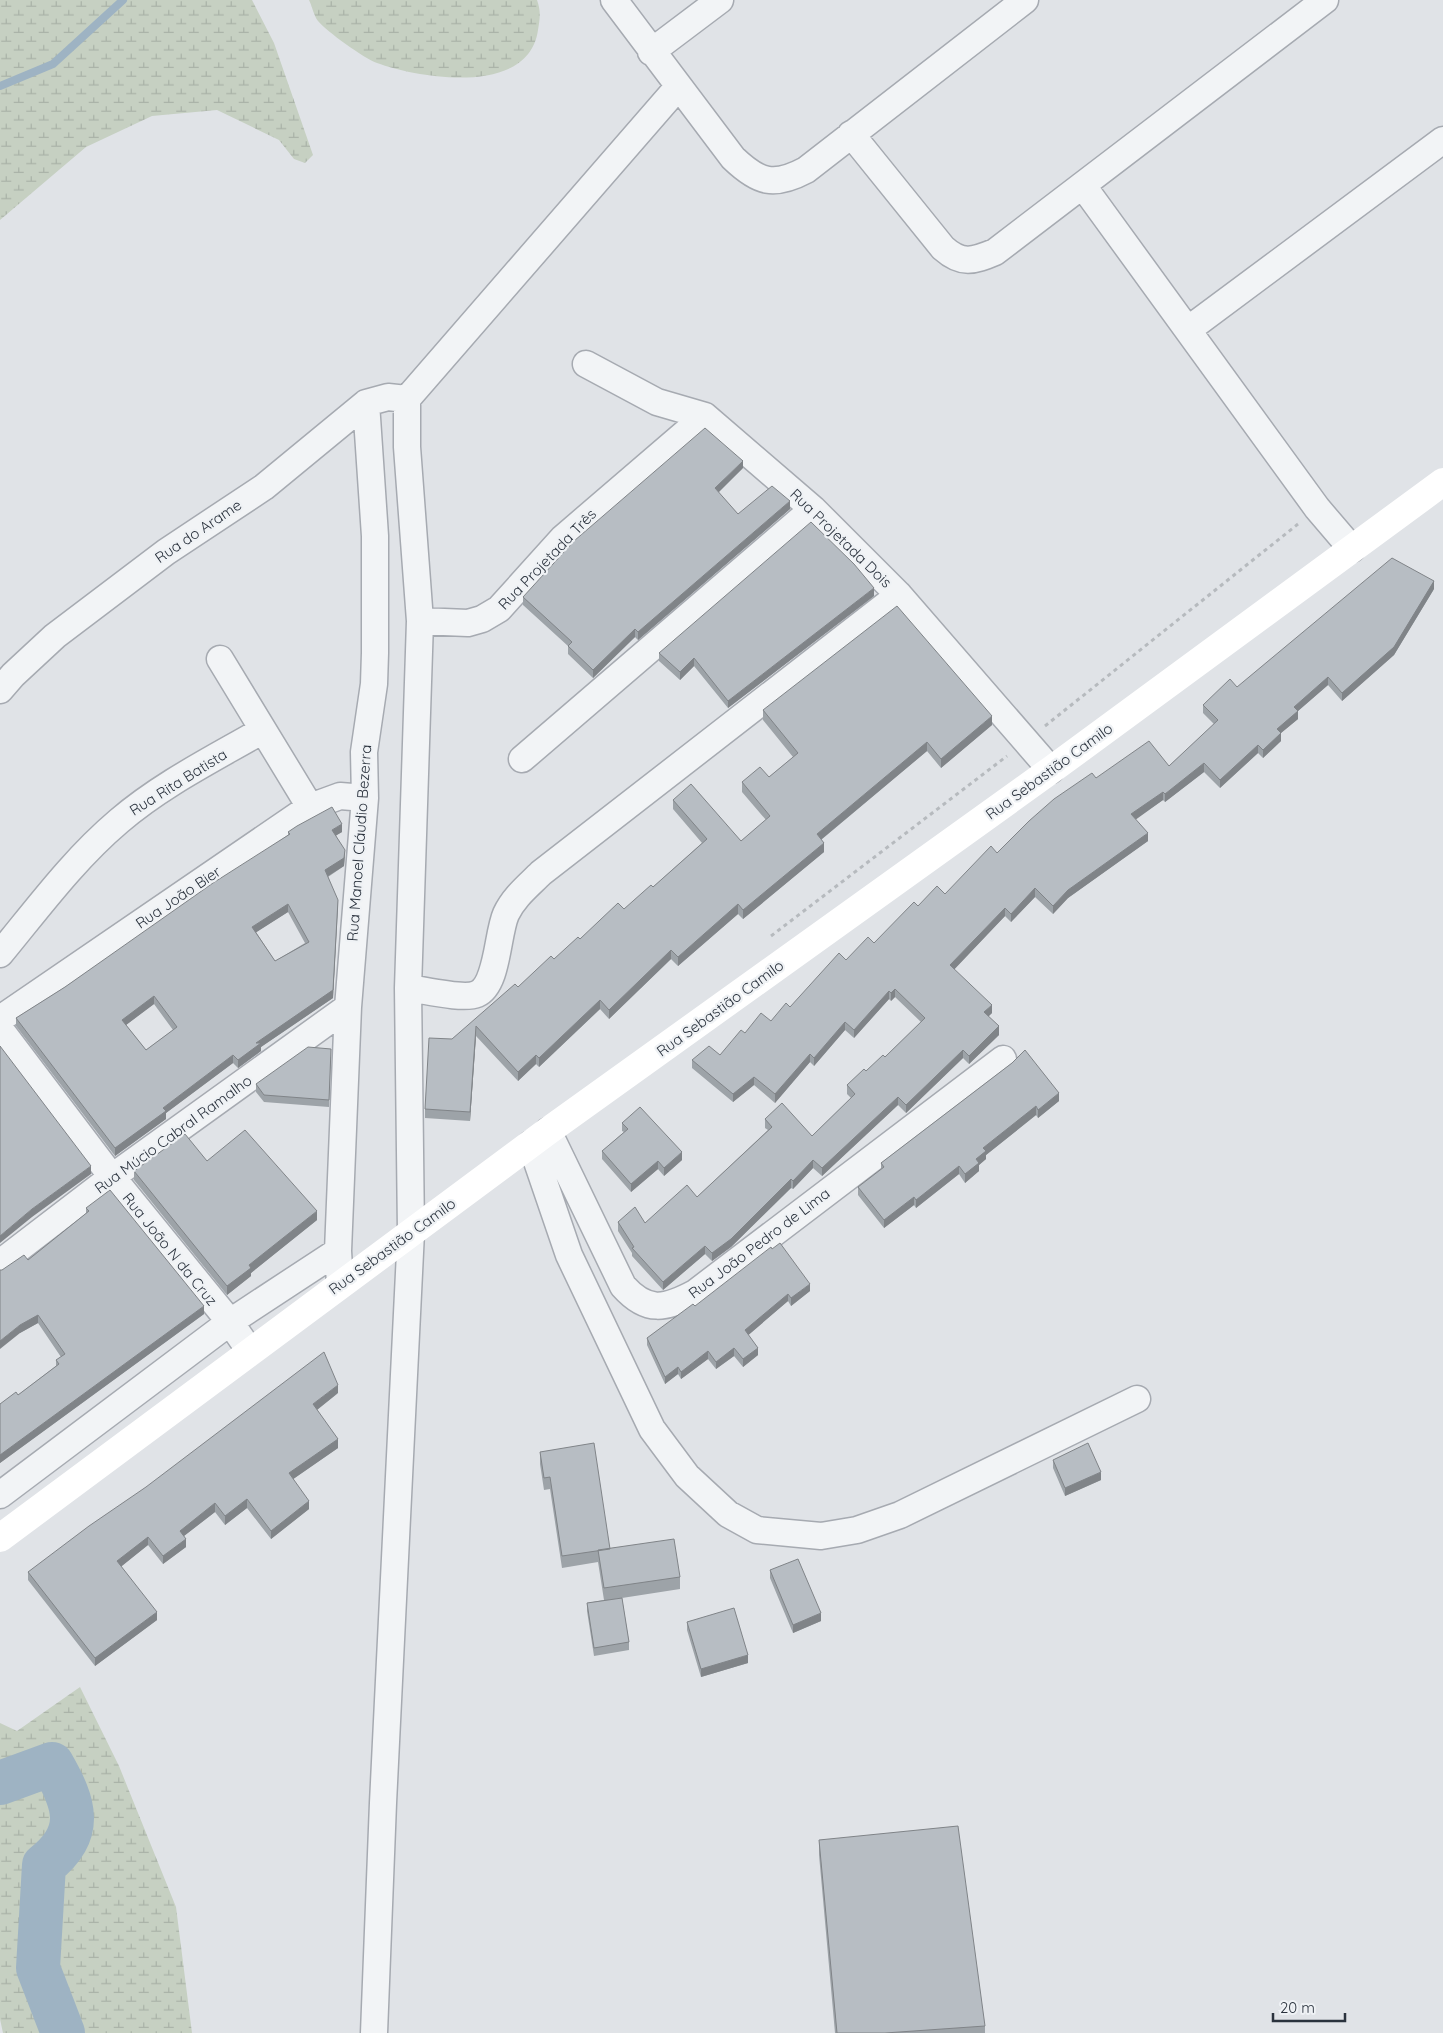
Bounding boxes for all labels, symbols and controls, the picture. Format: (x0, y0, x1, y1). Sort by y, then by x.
street label: Rua Projetada Dois (786, 485, 896, 591)
street label: Rua do Arame (151, 495, 245, 567)
street label: Rua Projetada Três (494, 505, 600, 613)
street label: Rua Sebastião Camilo (982, 719, 1116, 823)
street label: Rua Rita Batista (126, 744, 230, 820)
street label: Rua Manoel Cláudio Bezerra (343, 744, 375, 942)
street label: Rua João Bier (132, 861, 224, 932)
street label: Rua Sebastião Camilo (653, 956, 787, 1060)
street label: Rua Múcio Cabral Ramalho (91, 1071, 255, 1197)
street label: Rua João Pedro de Lima (685, 1184, 833, 1302)
street label: Rua João N da Cruz (119, 1189, 221, 1309)
street label: Rua Sebastião Camilo (325, 1194, 459, 1298)
scale bar (1273, 1990, 1346, 2022)
text: 20 m (1280, 1998, 1315, 2017)

